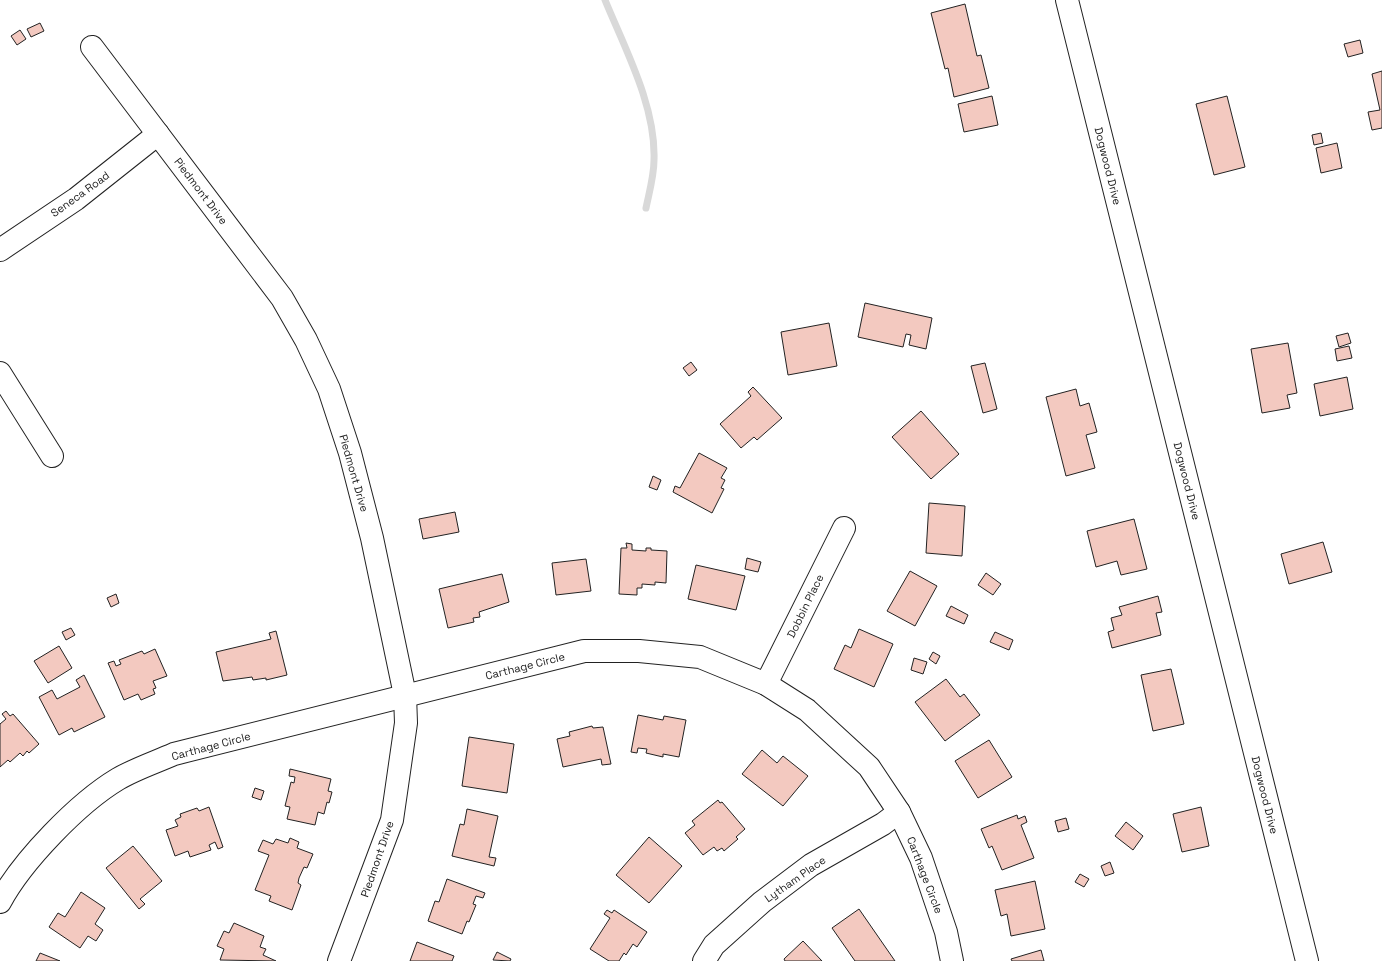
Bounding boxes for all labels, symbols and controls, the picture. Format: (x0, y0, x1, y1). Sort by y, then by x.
street label: Dogwood Drive (1092, 126, 1124, 206)
street label: Piedmont Drive (171, 155, 231, 227)
street label: Seneca Road (48, 168, 112, 220)
street label: Piedmont Drive (336, 433, 372, 513)
street label: Dogwood Drive (1171, 441, 1203, 521)
street label: Dobbin Place (784, 572, 826, 640)
street label: Carthage Circle (484, 649, 566, 683)
street label: Carthage Circle (170, 729, 252, 763)
street label: Dogwood Drive (1249, 755, 1281, 835)
street label: Piedmont Drive (357, 819, 397, 899)
street label: Carthage Circle (904, 834, 946, 916)
street label: Lytham Place (762, 853, 828, 905)

